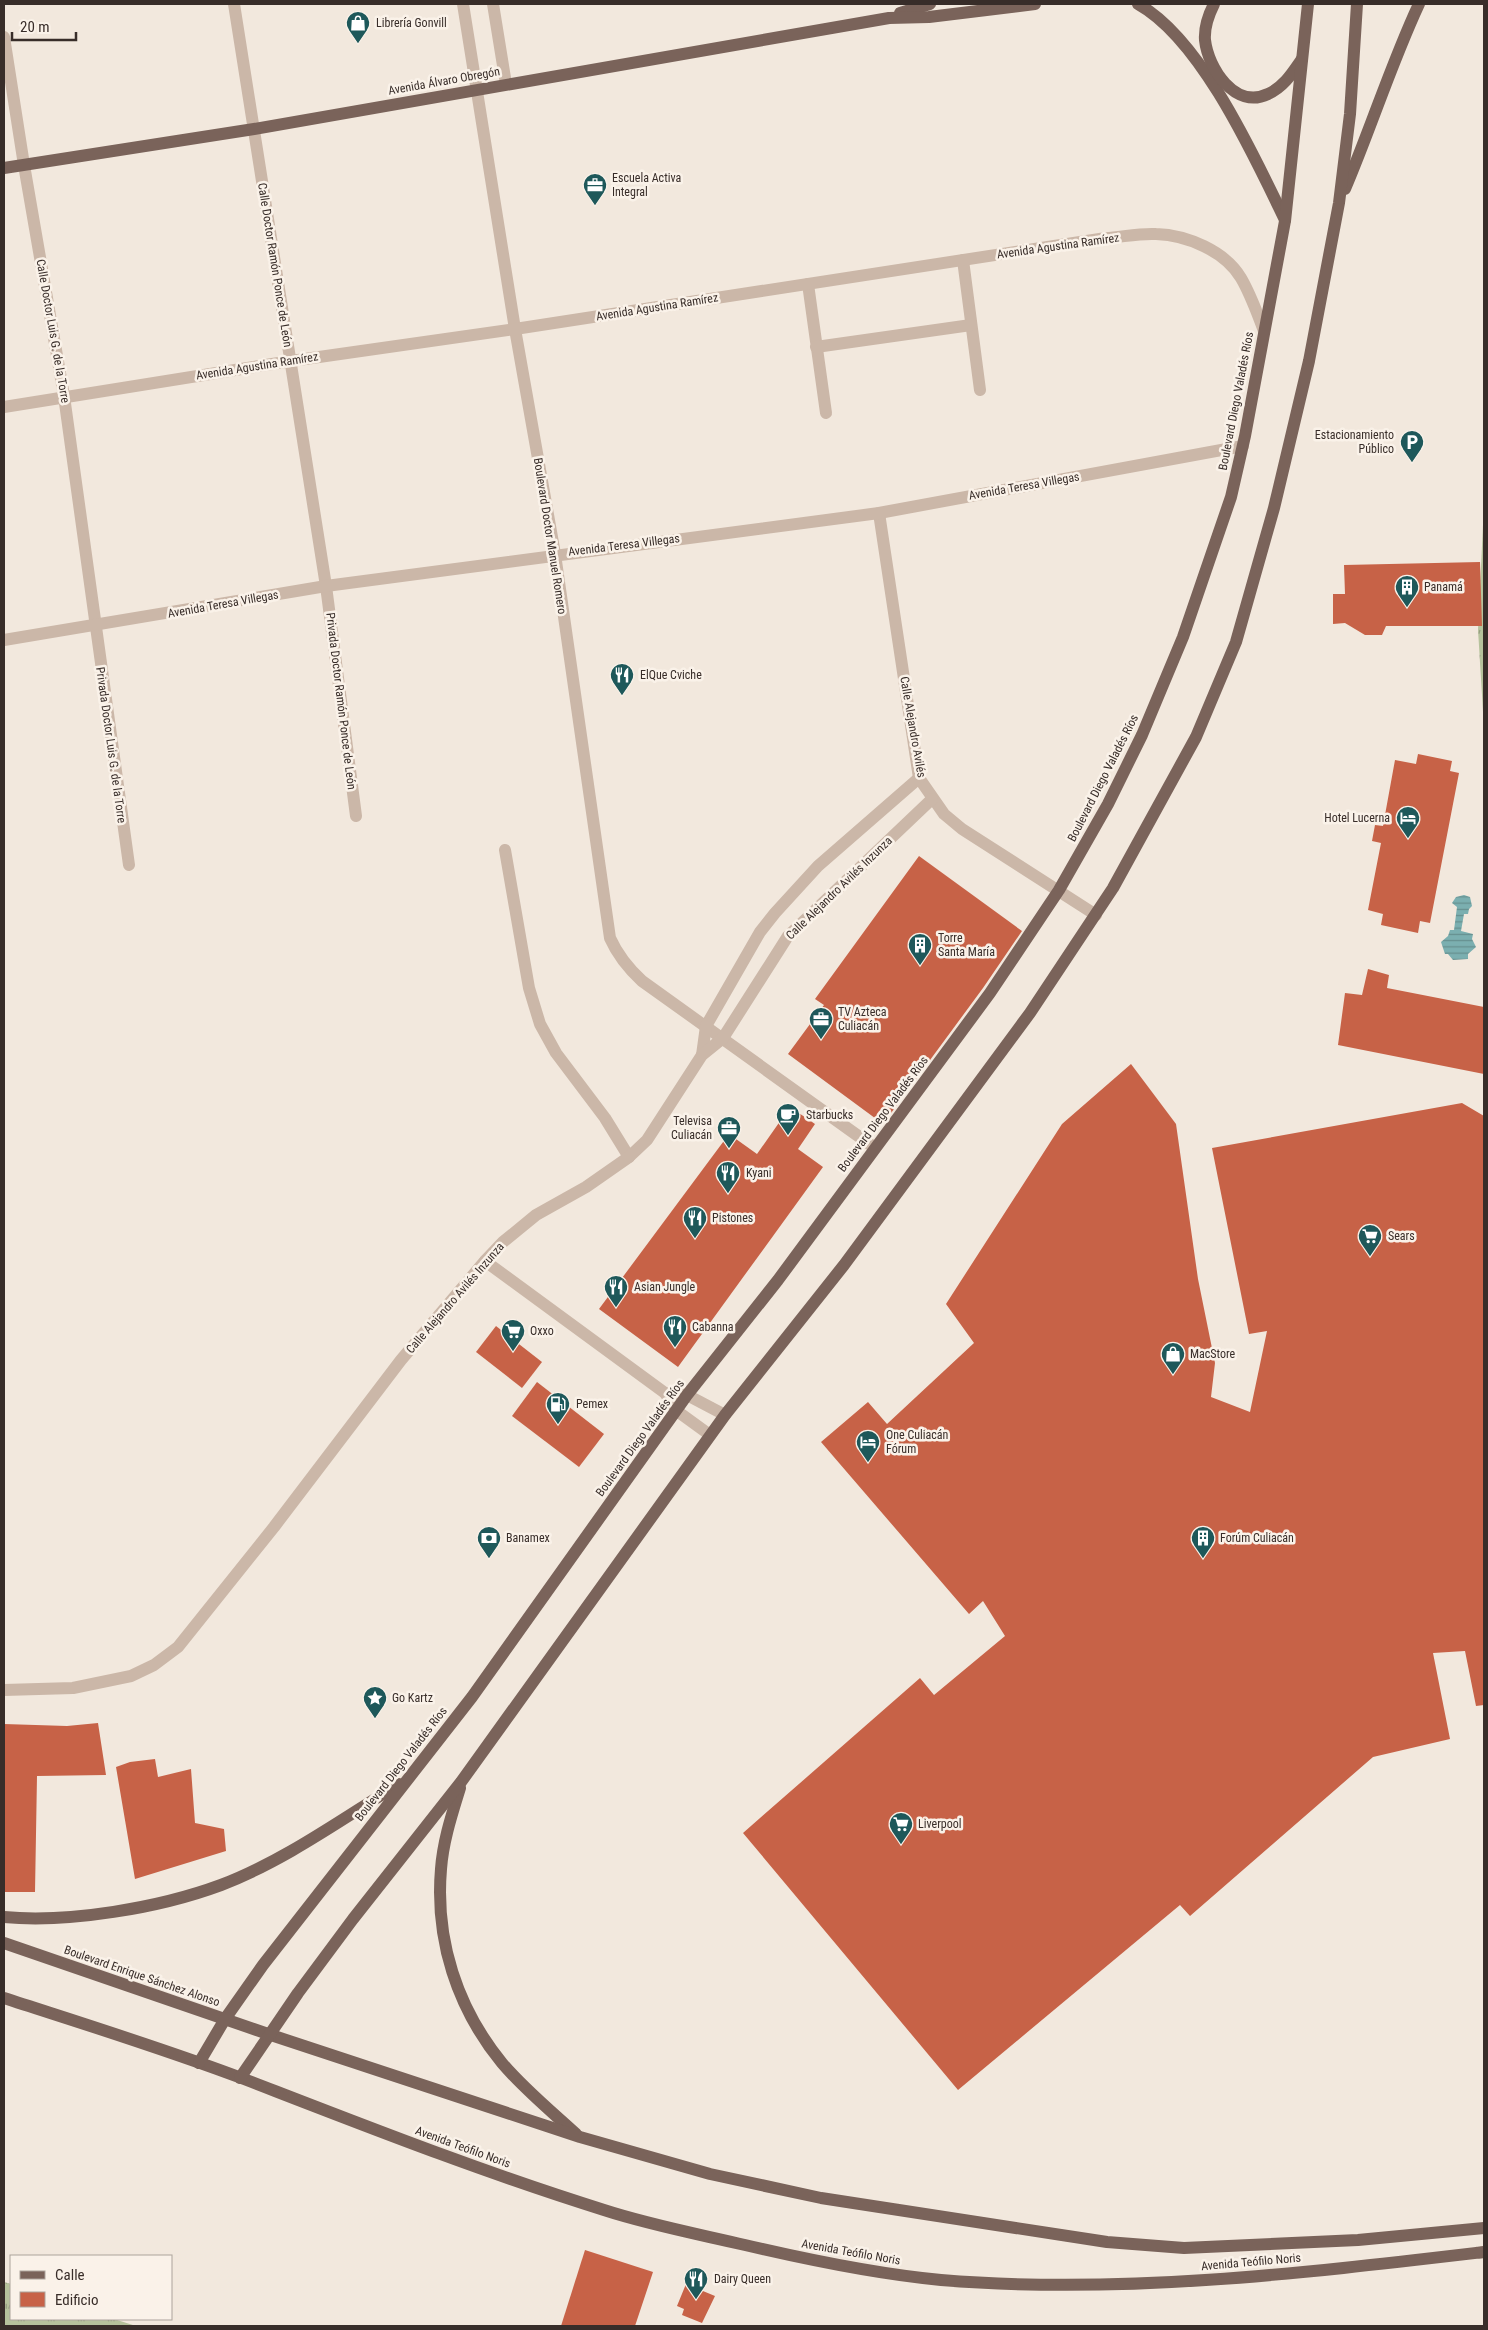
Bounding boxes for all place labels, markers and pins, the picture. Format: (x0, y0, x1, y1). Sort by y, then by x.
shop icon: Librería Gonvill (345, 10, 371, 44)
place label: Librería Gonvill (376, 16, 447, 30)
place label: Escuela Activa Integral (612, 171, 681, 199)
office icon: Escuela Activa Integral (582, 172, 608, 206)
place label: Estacionamiento Público (1315, 428, 1394, 456)
parking icon: Estacionamiento Público (1399, 429, 1425, 463)
building icon: Panamá (1394, 574, 1420, 608)
place label: Panamá (1424, 580, 1463, 594)
restaurant icon: ElQue Cviche (609, 662, 635, 696)
place label: ElQue Cviche (640, 668, 702, 682)
hotel icon: Hotel Lucerna (1395, 805, 1421, 839)
place label: Hotel Lucerna (1324, 811, 1390, 825)
place label: Torre Santa María (938, 931, 995, 959)
building icon: Torre Santa María (907, 932, 933, 966)
place label: TV Azteca Culiacán (838, 1005, 887, 1033)
office icon: TV Azteca Culiacán (808, 1006, 834, 1040)
cafe icon: Starbucks (775, 1102, 801, 1136)
place label: Starbucks (806, 1108, 853, 1122)
place label: Televisa Culiacán (671, 1114, 712, 1142)
office icon: Televisa Culiacán (716, 1115, 742, 1149)
restaurant icon: Kyani (715, 1160, 741, 1194)
place label: Kyani (746, 1166, 772, 1180)
restaurant icon: Pistones (682, 1205, 708, 1239)
place label: Pistones (712, 1211, 753, 1225)
supermarket icon: Sears (1357, 1223, 1383, 1257)
place label: Sears (1388, 1229, 1415, 1243)
restaurant icon: Asian Jungle (603, 1274, 629, 1308)
place label: Asian Jungle (634, 1280, 696, 1294)
restaurant icon: Cabanna (662, 1314, 688, 1348)
supermarket icon: Oxxo (500, 1318, 526, 1352)
place label: Cabanna (692, 1320, 734, 1334)
place label: Oxxo (530, 1324, 554, 1338)
shop icon: MacStore (1160, 1341, 1186, 1375)
place label: MacStore (1190, 1347, 1236, 1361)
fuel station icon: Pemex (545, 1391, 571, 1425)
place label: Pemex (576, 1397, 608, 1411)
place label: One Culiacán Fórum (886, 1428, 949, 1456)
hotel icon: One Culiacán Fórum (855, 1429, 881, 1463)
bank icon: Banamex (476, 1525, 502, 1559)
building icon: Forúm Culiacán (1190, 1525, 1216, 1559)
place label: Banamex (506, 1531, 550, 1545)
place label: Forúm Culiacán (1220, 1531, 1294, 1545)
place icon: Go Kartz (362, 1685, 388, 1719)
place label: Go Kartz (392, 1691, 433, 1705)
supermarket icon: Liverpool (888, 1811, 914, 1845)
place label: Liverpool (918, 1817, 962, 1831)
restaurant icon: Dairy Queen (683, 2266, 709, 2300)
place label: Dairy Queen (714, 2272, 771, 2286)

